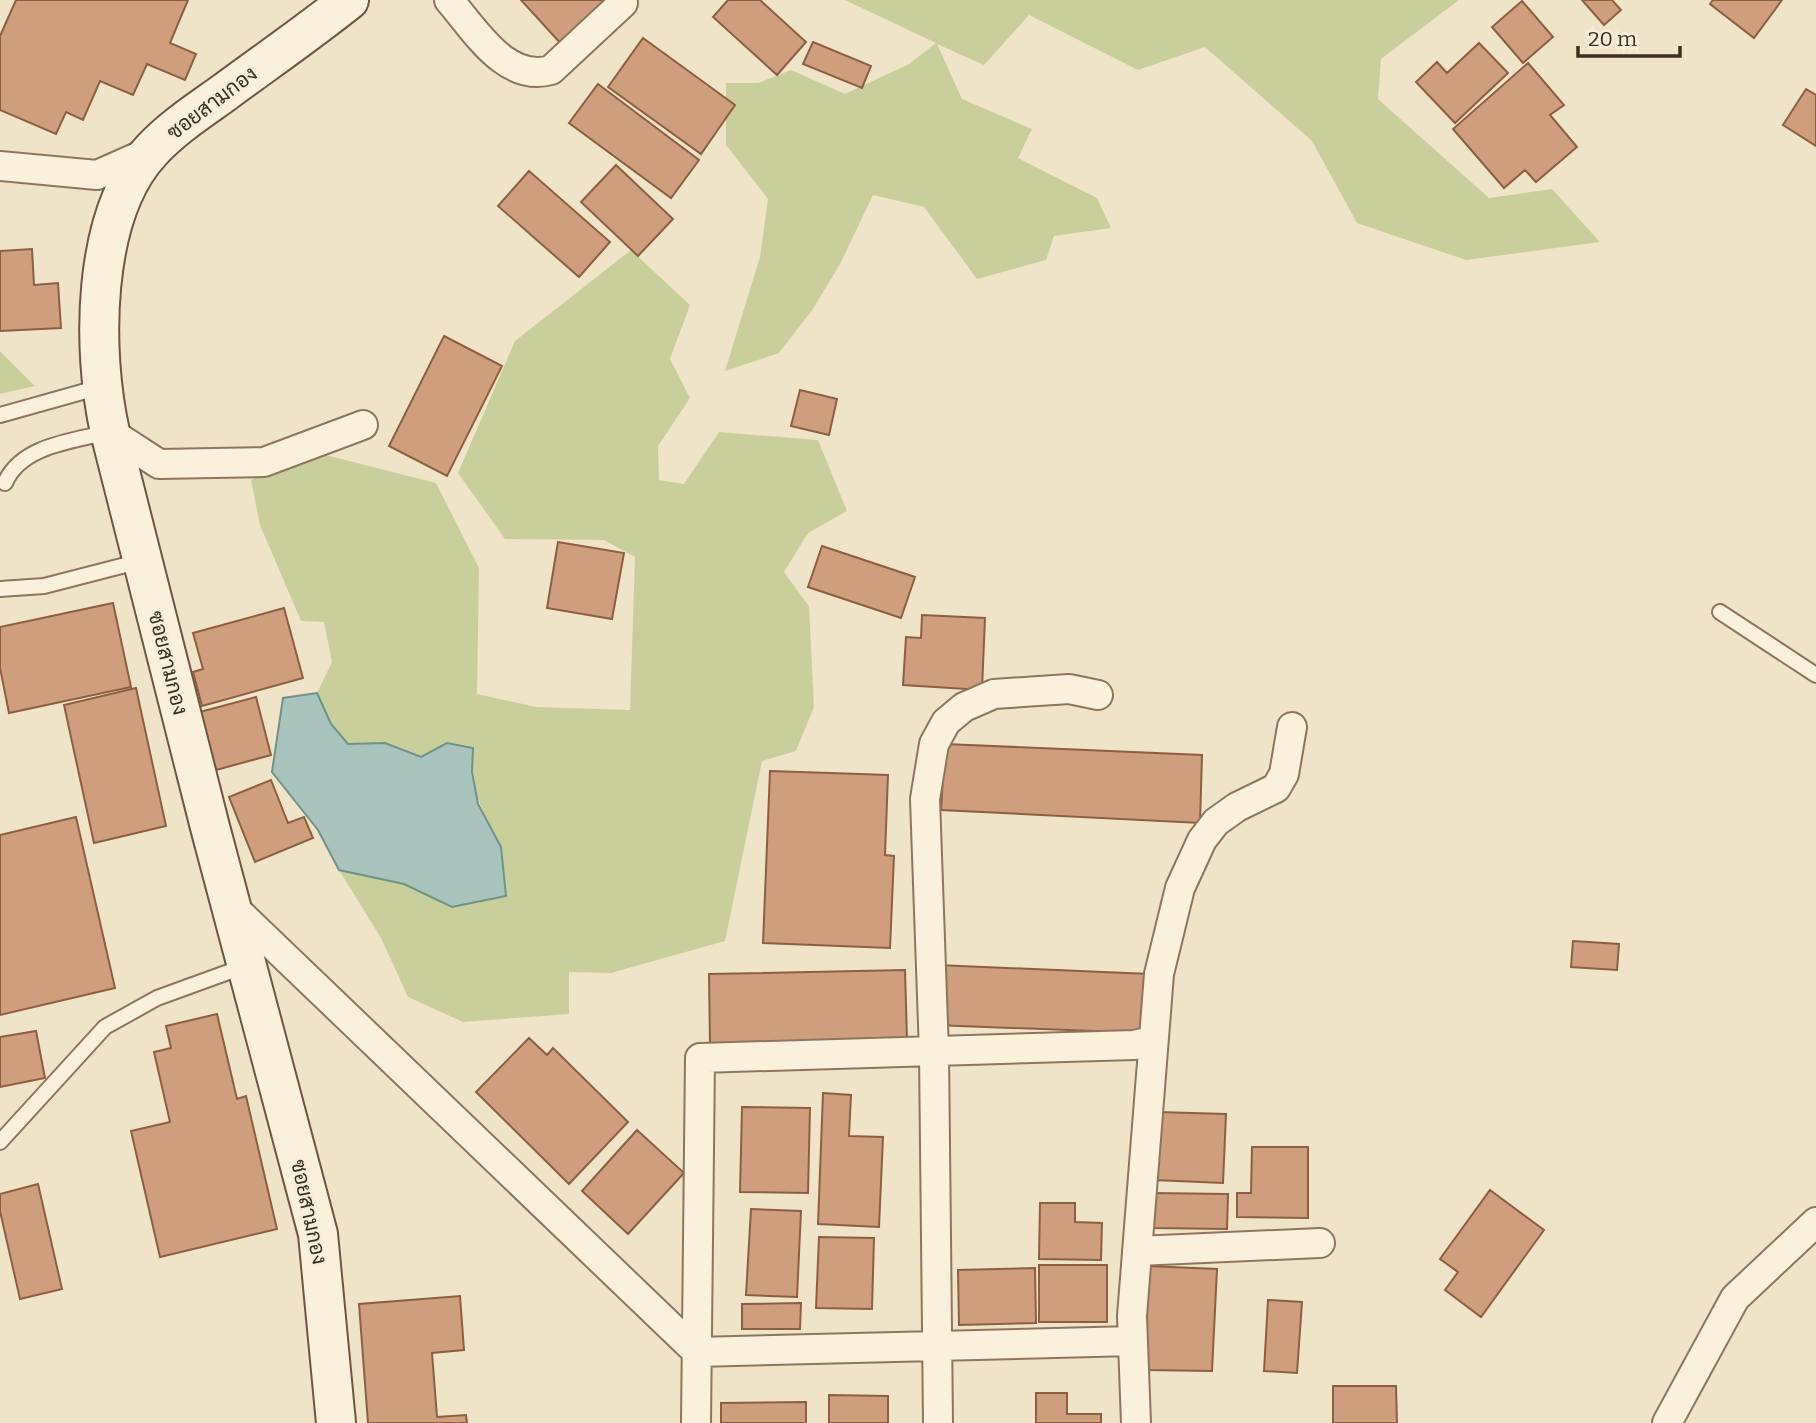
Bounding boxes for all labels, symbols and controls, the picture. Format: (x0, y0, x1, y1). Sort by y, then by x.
scale bar (1578, 14, 1680, 58)
text: 20 m (1588, 26, 1637, 52)
street label: ซอยสามกอง (162, 61, 262, 145)
street label: ซอยสามกอง (143, 608, 193, 718)
street label: ซอยสามกอง (285, 1157, 333, 1267)

